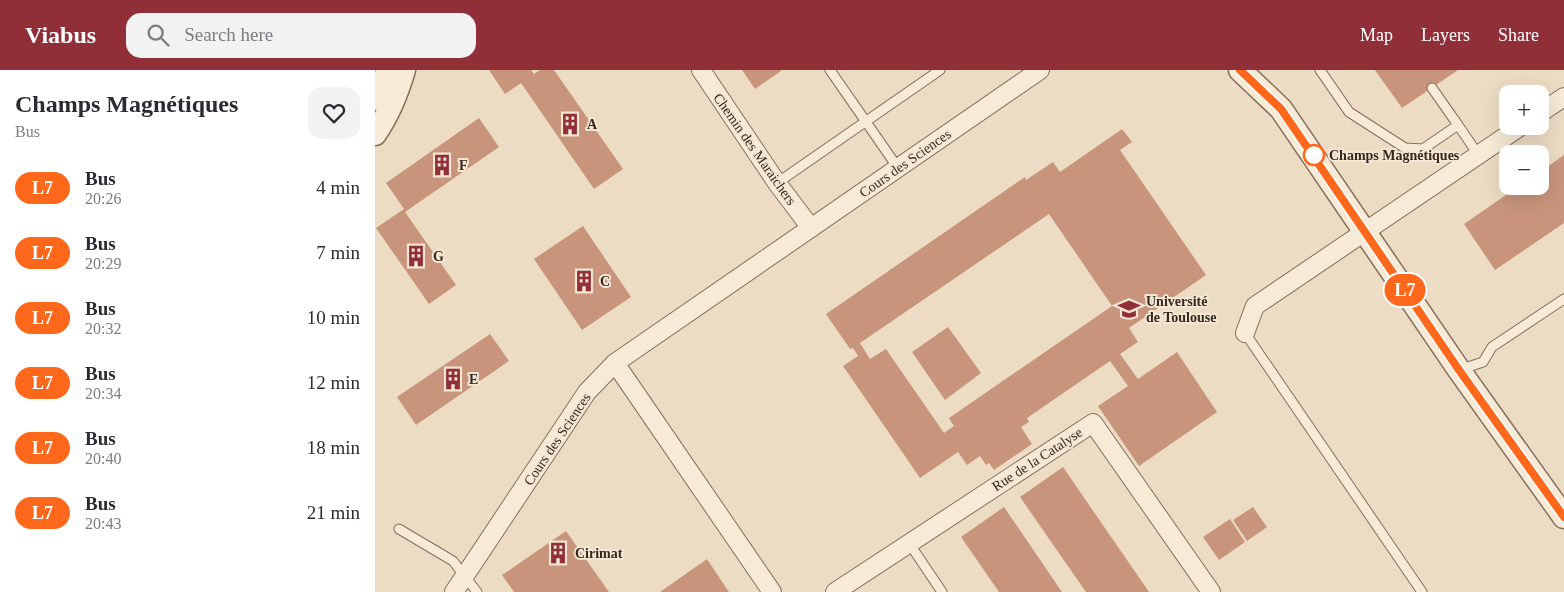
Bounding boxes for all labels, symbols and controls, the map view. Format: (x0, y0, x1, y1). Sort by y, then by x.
search box (126, 13, 476, 58)
icon: search (144, 21, 172, 49)
text: Viabus (25, 22, 96, 48)
text: Search here (184, 24, 273, 45)
text: Map (1360, 25, 1393, 45)
text: Layers (1421, 25, 1470, 45)
text: Share (1498, 25, 1539, 45)
map controls (1499, 85, 1549, 195)
button: + (1499, 85, 1549, 135)
button: heart (308, 87, 360, 139)
text: Champs Magnétiques (15, 91, 238, 117)
street label: Chemin des Maraichers (710, 91, 799, 208)
building icon: A (557, 111, 583, 137)
place label: A (587, 117, 598, 132)
text: Bus (15, 123, 40, 140)
street label: Cours des Sciences (857, 126, 954, 201)
marker: Champs Magnétiques (1303, 144, 1325, 166)
button: − (1499, 145, 1549, 195)
place label: Champs Magnétiques (1329, 148, 1460, 163)
building icon: F (429, 152, 455, 178)
place label: F (459, 158, 468, 173)
text: Bus (85, 168, 116, 189)
text: 4 min (316, 177, 360, 198)
text: L7 (32, 178, 53, 198)
text: 20:26 (85, 190, 121, 207)
text: Bus (85, 233, 116, 254)
text: 7 min (316, 242, 360, 263)
text: L7 (32, 243, 53, 263)
building icon: G (403, 243, 429, 269)
place label: G (433, 249, 444, 264)
text: 20:29 (85, 255, 121, 272)
building icon: C (571, 268, 597, 294)
place label: C (600, 274, 610, 289)
line badge: L7 (1383, 274, 1427, 306)
text: L7 (1394, 280, 1416, 300)
place label: Université de Toulouse (1146, 294, 1216, 325)
school or university icon: Université de Toulouse (1116, 296, 1142, 322)
text: Bus (85, 298, 116, 319)
text: 10 min (307, 307, 360, 328)
text: L7 (32, 308, 53, 328)
text: 20:32 (85, 320, 121, 337)
text: Bus (85, 363, 116, 384)
building icon: E (440, 366, 466, 392)
text: 12 min (307, 372, 360, 393)
place label: E (469, 372, 478, 387)
text: L7 (32, 373, 53, 393)
text: 20:34 (85, 385, 121, 402)
street label: Cours des Sciences (521, 390, 594, 488)
street label: Rue de la Catalyse (989, 425, 1085, 494)
text: Bus (85, 428, 116, 449)
text: 18 min (307, 437, 360, 458)
text: L7 (32, 438, 53, 458)
text: 20:40 (85, 450, 121, 467)
text: Bus (85, 493, 116, 514)
text: 21 min (307, 502, 360, 523)
text: L7 (32, 503, 53, 523)
text: 20:43 (85, 515, 121, 532)
building icon: Cirimat (545, 540, 571, 566)
place label: Cirimat (575, 546, 623, 561)

